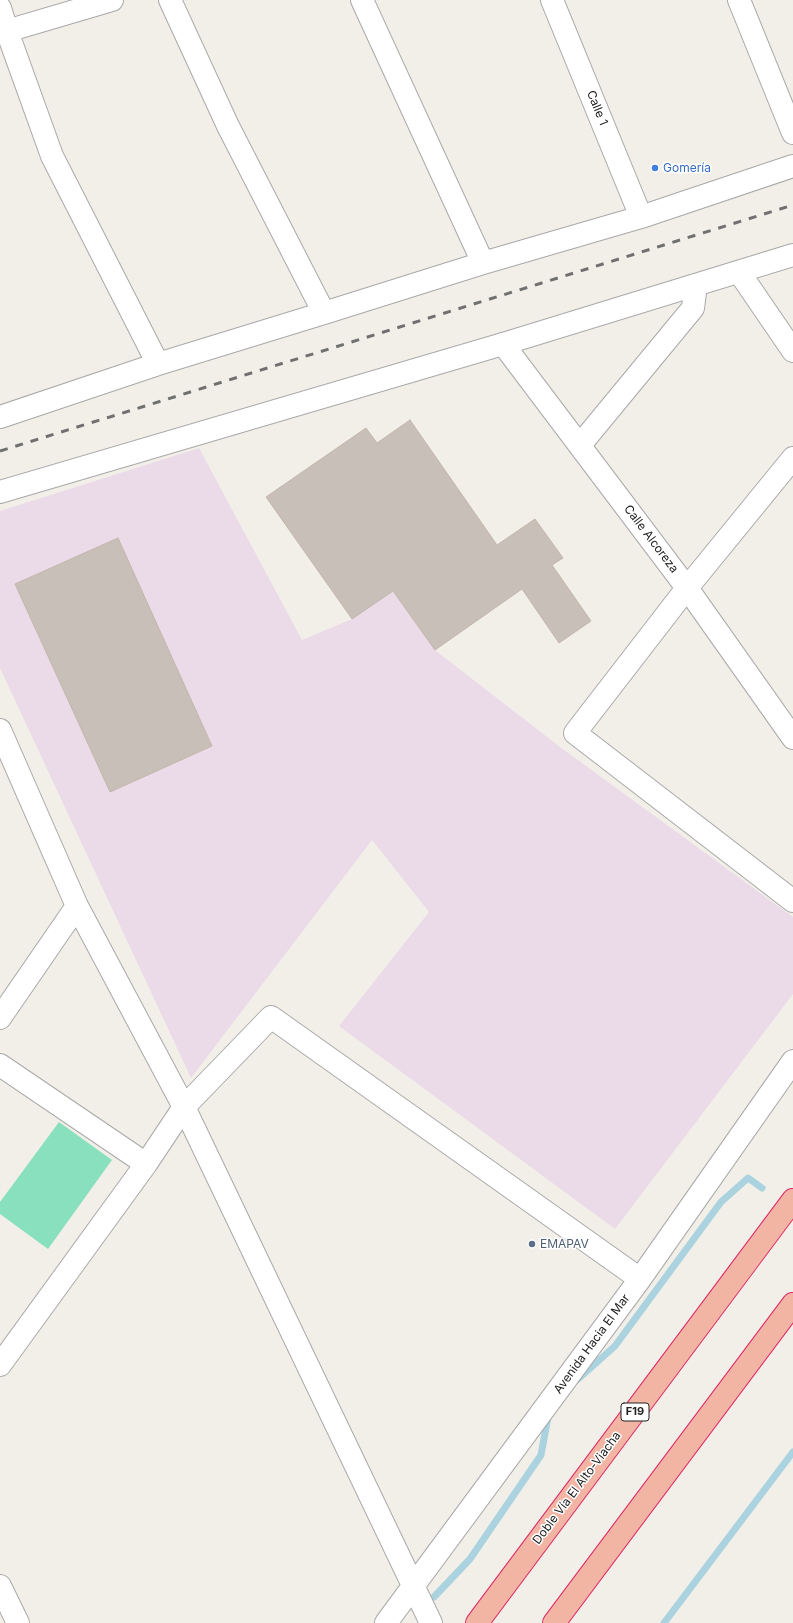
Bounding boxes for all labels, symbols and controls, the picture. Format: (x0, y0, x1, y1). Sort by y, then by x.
street label: Calle 1 (583, 88, 611, 128)
place label: Gomería (663, 161, 711, 175)
marker: Gomería (650, 163, 660, 173)
street label: Calle Alcoreza (621, 502, 681, 576)
place label: EMAPAV (540, 1237, 589, 1251)
marker: EMAPAV (527, 1239, 537, 1249)
street label: Avenida Hacia El Mar (551, 1291, 633, 1397)
road number: F19 (621, 1403, 649, 1421)
street label: Doble Vía El Alto-Viacha (530, 1429, 624, 1547)

